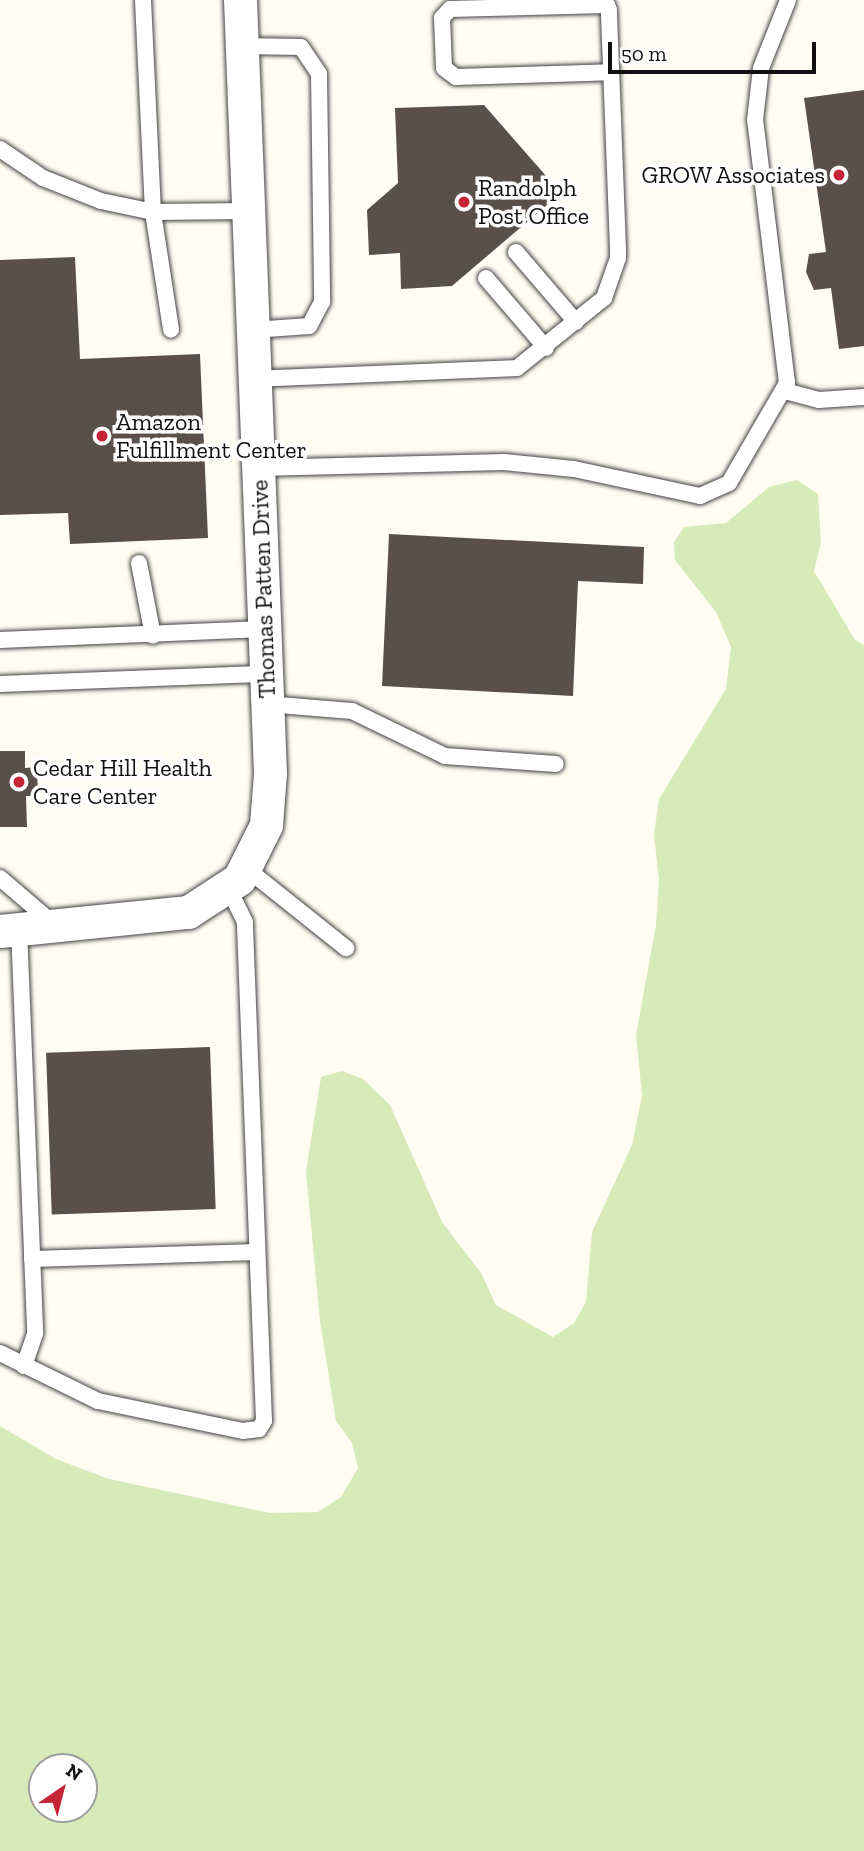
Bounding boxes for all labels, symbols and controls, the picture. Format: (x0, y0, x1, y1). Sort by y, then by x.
scale bar (612, 28, 820, 72)
text: 50 m (621, 41, 667, 66)
place label: GROW Associates (640, 161, 825, 189)
marker: GROW Associates (831, 167, 847, 183)
place label: Randolph Post Office (478, 174, 589, 230)
marker: Randolph Post Office (456, 194, 472, 210)
place label: Amazon Fulfillment Center (116, 408, 307, 464)
marker: Amazon Fulfillment Center (94, 428, 110, 444)
street label: Thomas Patten Drive (245, 479, 281, 699)
place label: Cedar Hill Health Care Center (33, 754, 212, 810)
marker: Cedar Hill Health Care Center (11, 774, 27, 790)
north arrow (28, 1753, 98, 1823)
text: N (62, 1758, 87, 1786)

